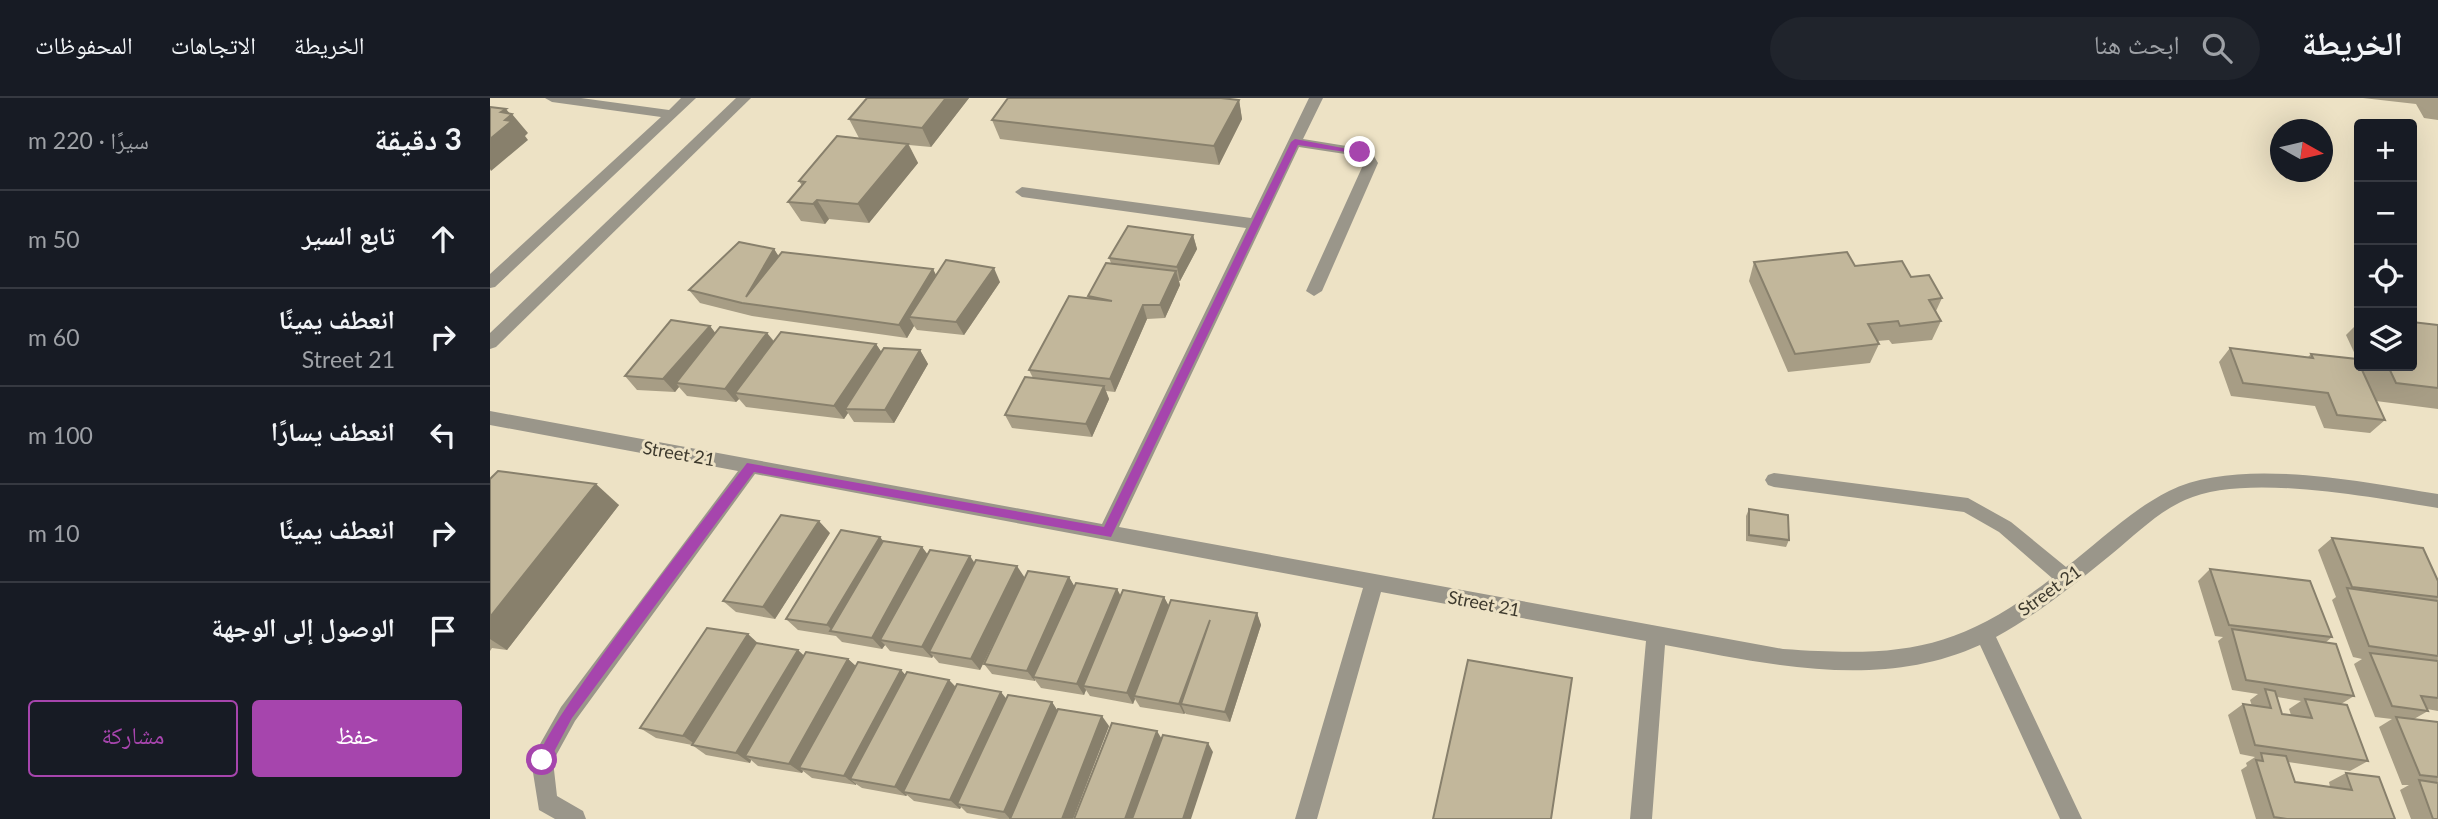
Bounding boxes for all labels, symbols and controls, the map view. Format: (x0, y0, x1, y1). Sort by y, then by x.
search box (1770, 17, 2260, 80)
text: الخريطة (2302, 22, 2403, 62)
text: ابحث هنا (2094, 28, 2180, 60)
icon: search (2198, 29, 2236, 67)
text: المحفوظات (35, 30, 133, 59)
text: الاتجاهات (171, 30, 256, 59)
text: الخريطة (294, 30, 365, 59)
north arrow (2270, 119, 2333, 182)
map controls (2354, 119, 2417, 371)
button: + (2354, 119, 2417, 182)
text: 3 دقيقة (374, 120, 462, 156)
text: سيرًا · 220 m (28, 126, 149, 154)
route end (1344, 136, 1375, 167)
button: − (2354, 182, 2417, 245)
text: تابع السير (302, 219, 395, 251)
icon: ahead (424, 220, 462, 258)
text: 50 m (28, 225, 80, 253)
button: locate (2354, 245, 2417, 308)
text: انعطف يمينًا (278, 303, 395, 335)
button: layers (2354, 308, 2417, 371)
icon: right (424, 318, 462, 356)
text: 60 m (28, 323, 80, 351)
text: Street 21 (302, 345, 395, 373)
text: انعطف يسارًا (271, 415, 395, 447)
icon: left (424, 416, 462, 454)
text: 100 m (28, 421, 93, 449)
street label: Street 21 (641, 436, 717, 470)
text: انعطف يمينًا (278, 513, 395, 545)
icon: right (424, 514, 462, 552)
text: 10 m (28, 519, 80, 547)
street label: Street 21 (2013, 560, 2085, 620)
street label: Street 21 (1446, 585, 1522, 621)
text: الوصول إلى الوجهة (211, 611, 395, 643)
icon: arrive (424, 612, 462, 650)
button: مشاركة (28, 700, 238, 777)
button: حفظ (252, 700, 462, 777)
route start (526, 744, 557, 775)

